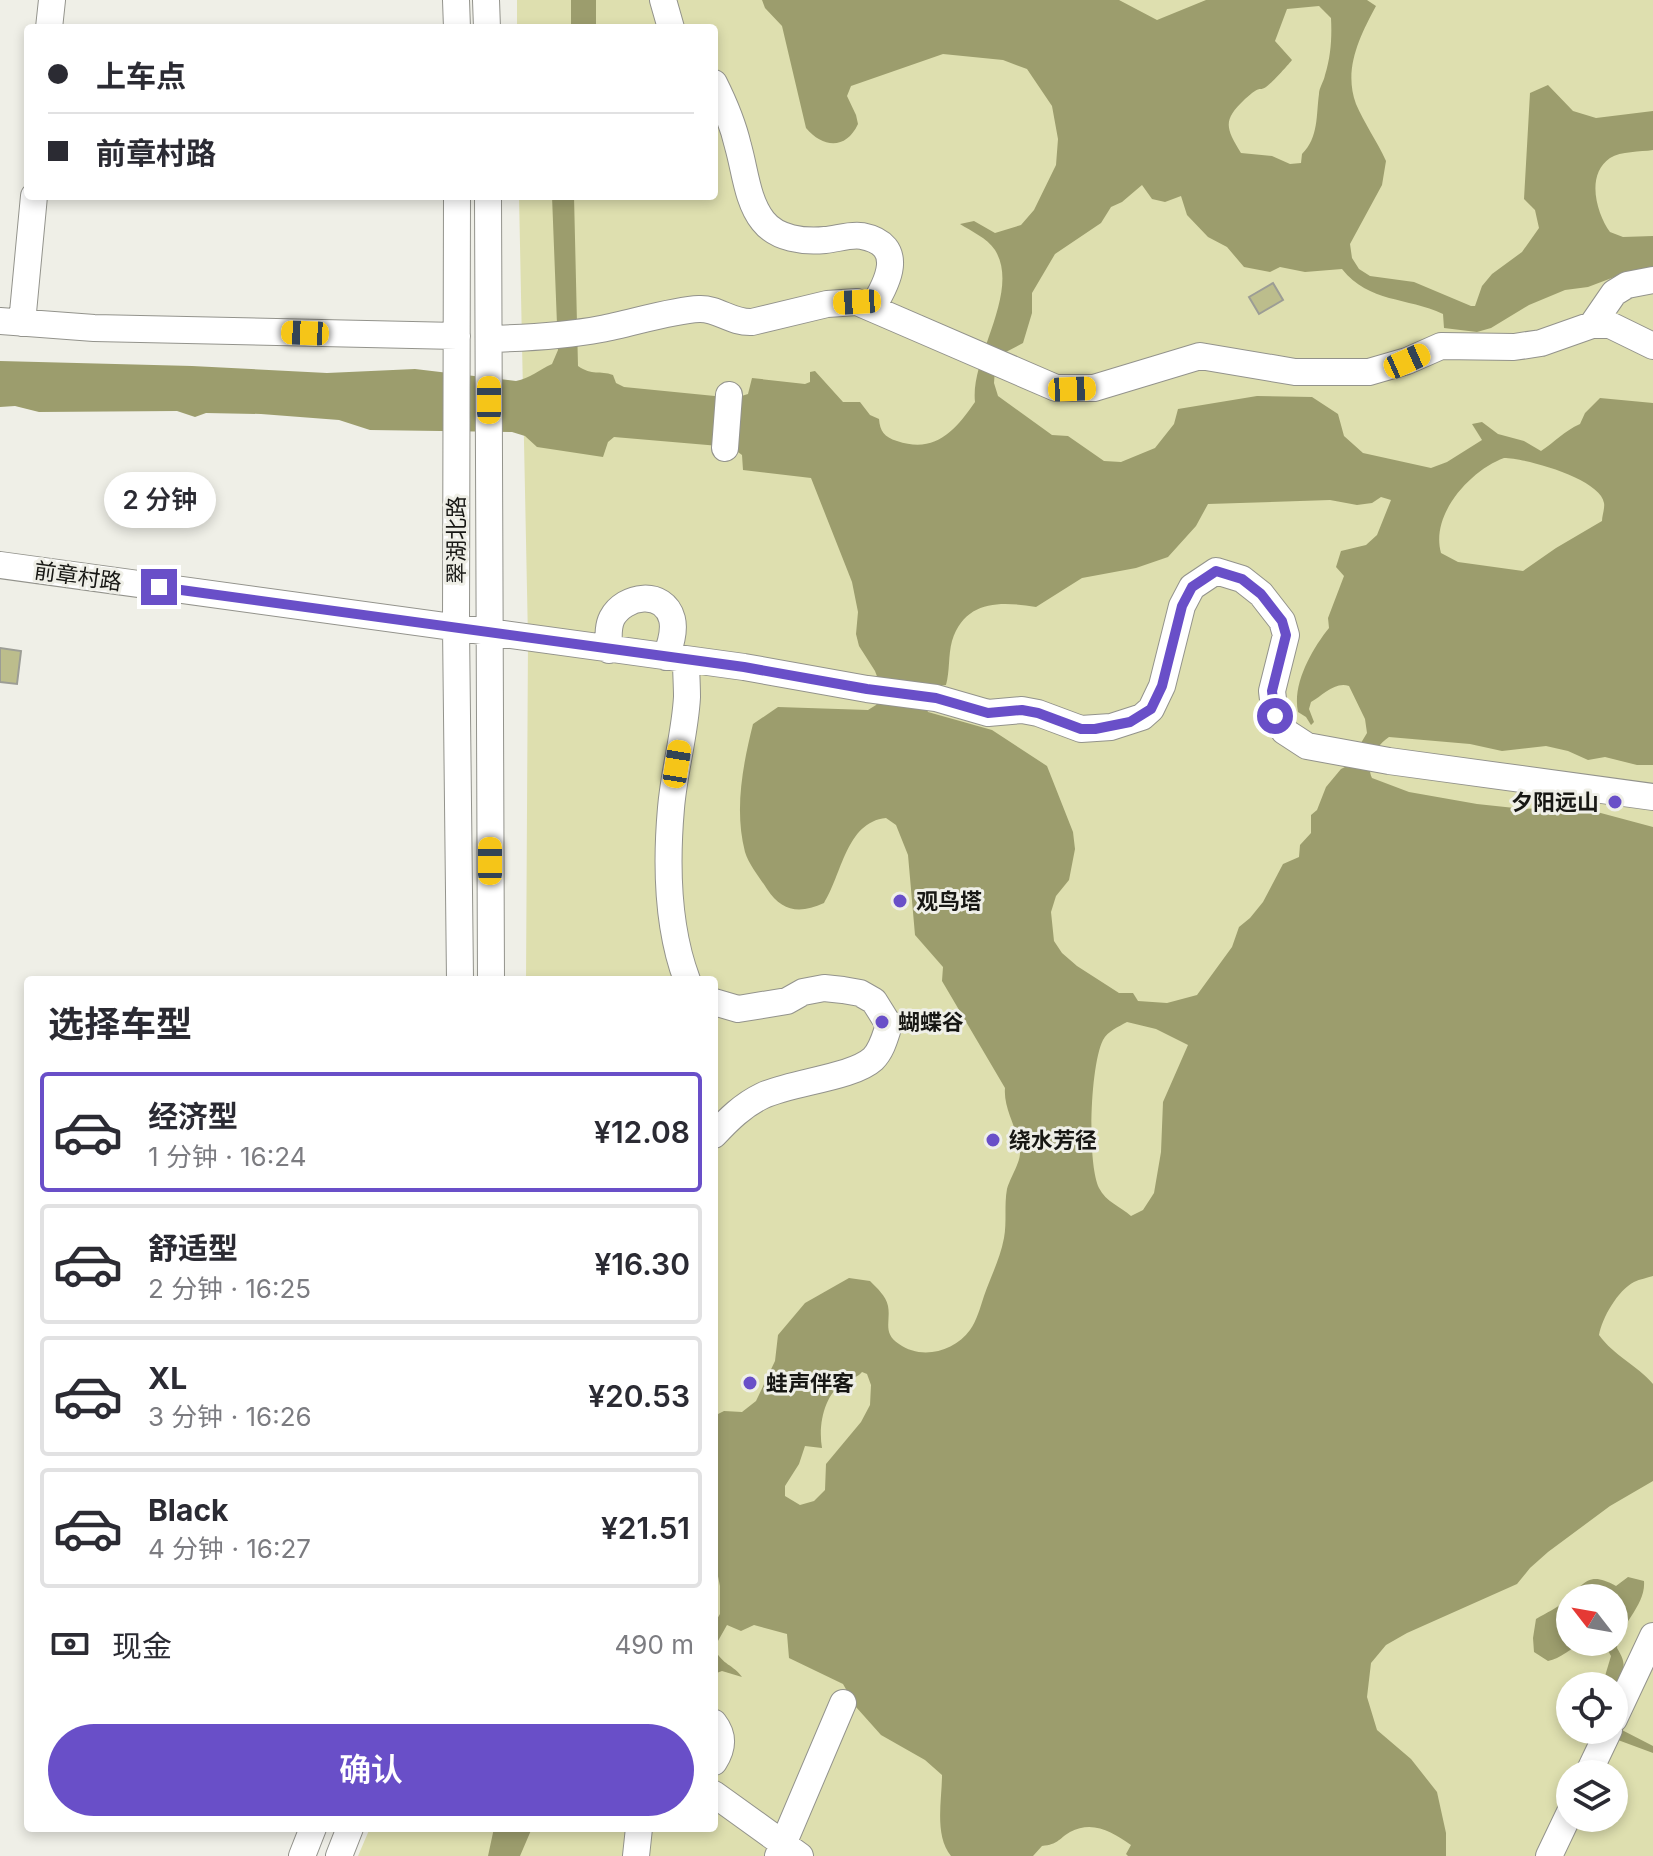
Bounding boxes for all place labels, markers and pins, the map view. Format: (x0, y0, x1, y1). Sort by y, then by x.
place label: 夕阳远山 (1511, 789, 1599, 815)
marker: 夕阳远山 (1606, 793, 1624, 811)
place label: 观鸟塔 (916, 888, 982, 914)
marker: 观鸟塔 (891, 892, 909, 910)
place label: 蝴蝶谷 (898, 1009, 964, 1035)
marker: 蝴蝶谷 (873, 1013, 891, 1031)
place label: 绕水芳径 (1009, 1127, 1097, 1153)
marker: 绕水芳径 (984, 1131, 1002, 1149)
place label: 蛙声伴客 (766, 1370, 854, 1396)
marker: 蛙声伴客 (741, 1374, 759, 1392)

